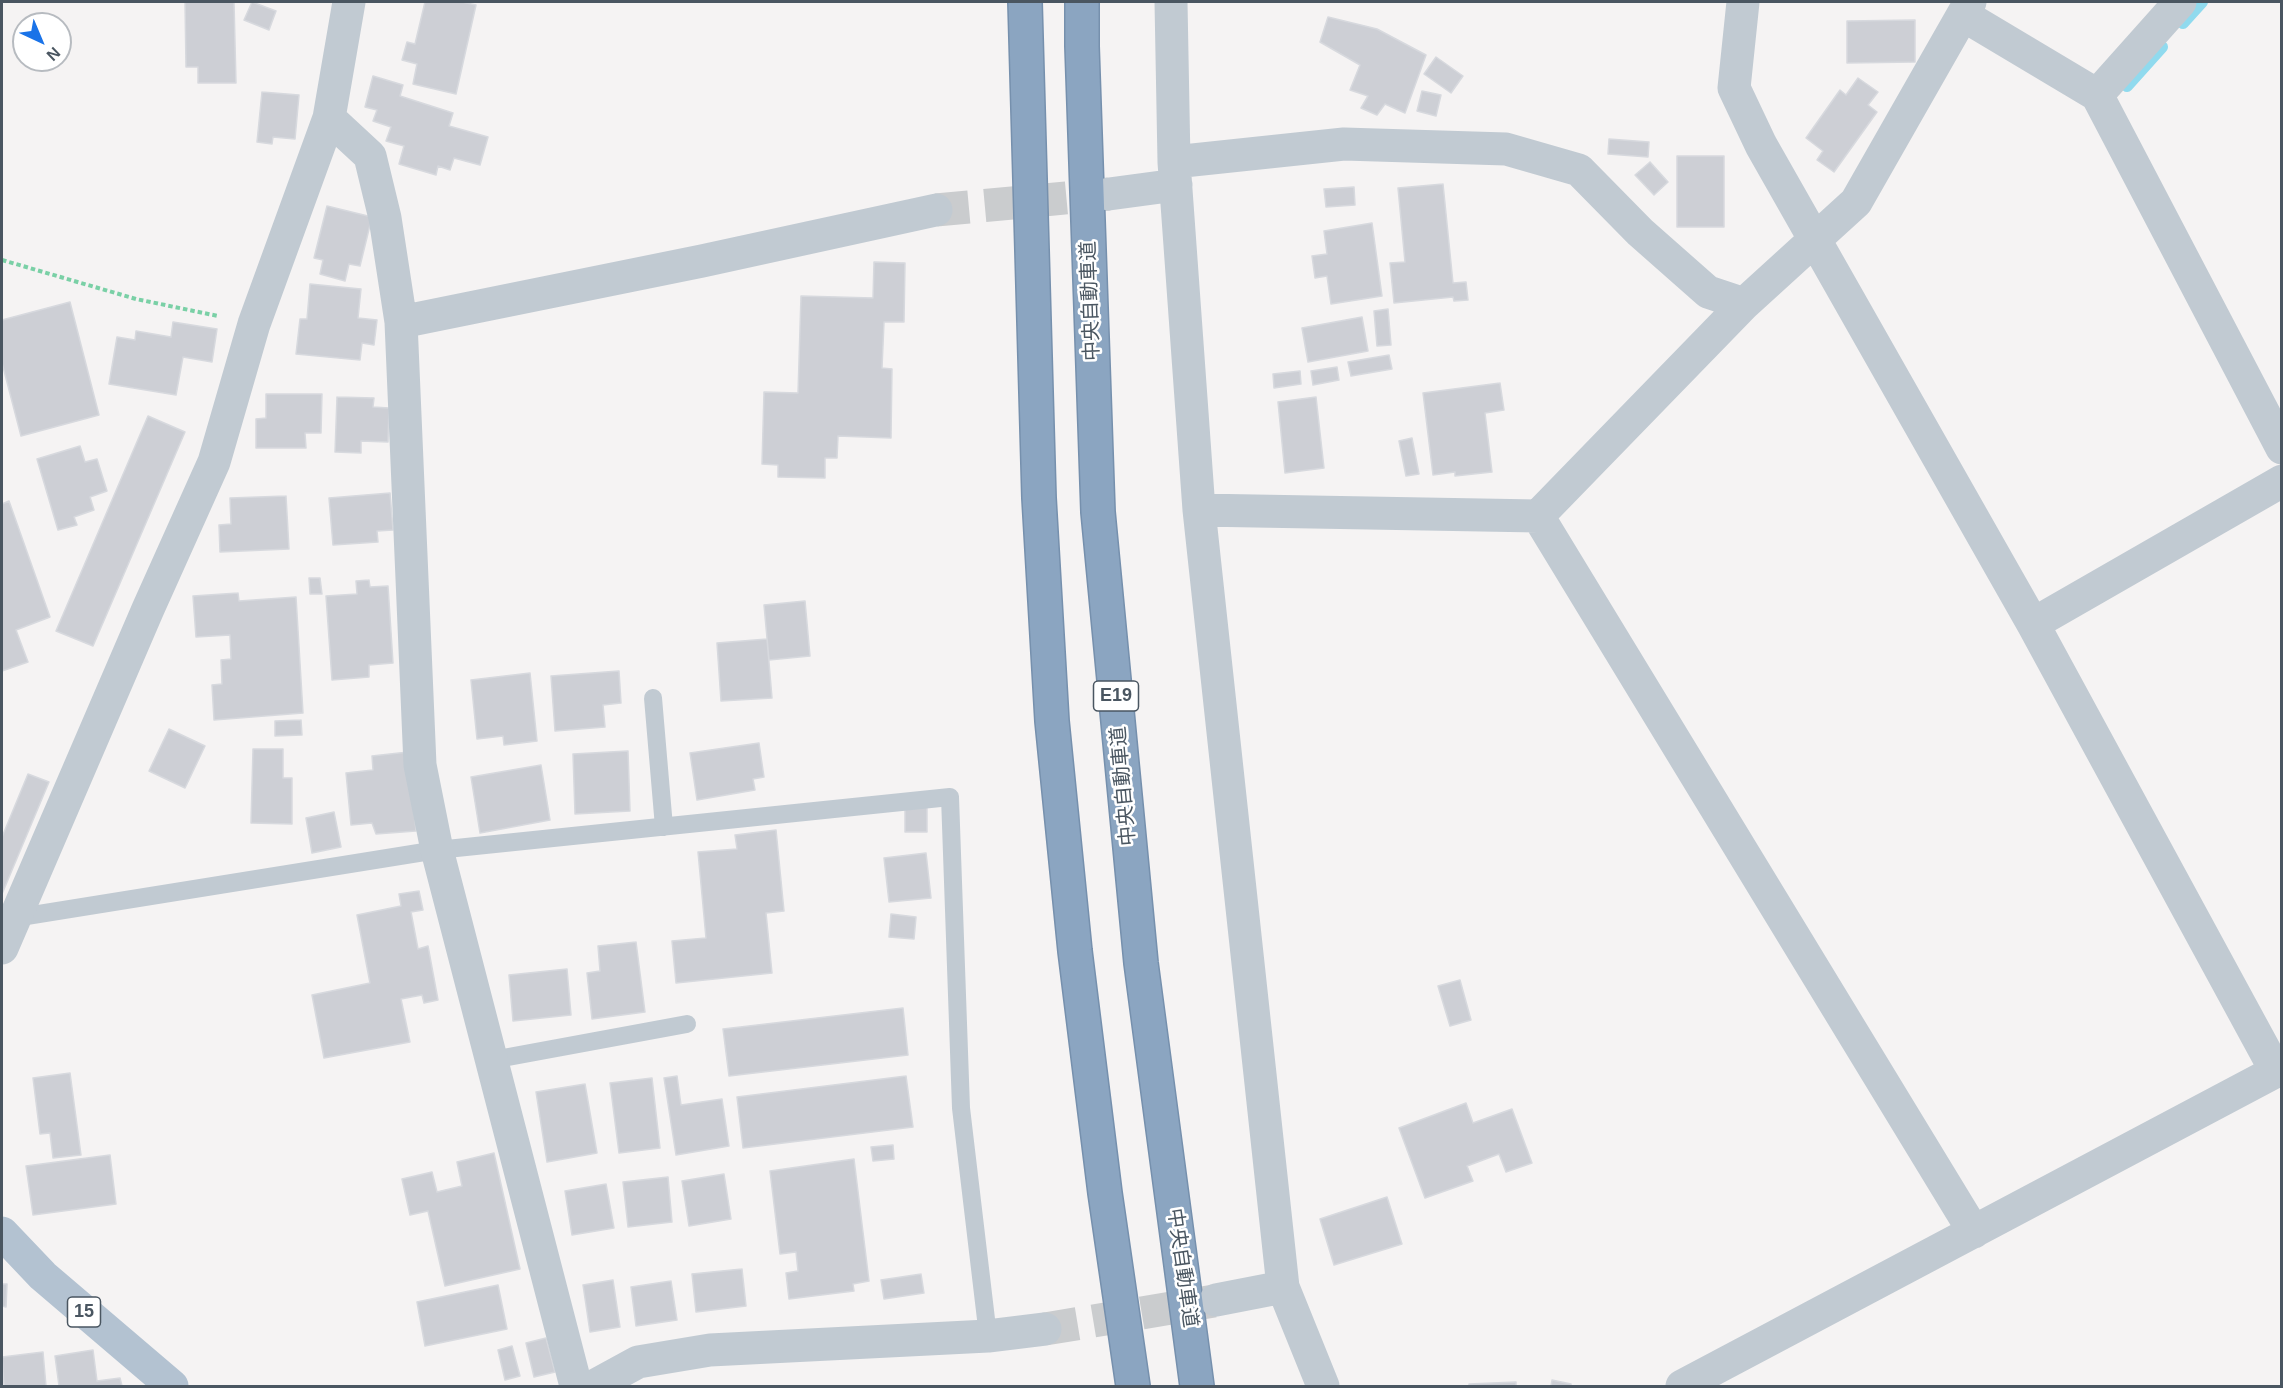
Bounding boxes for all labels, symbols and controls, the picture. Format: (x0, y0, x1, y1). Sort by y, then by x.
north arrow (12, 12, 72, 72)
text: N (43, 44, 64, 64)
street label: 中央自動車道 (1077, 241, 1105, 361)
road number: E19 (1094, 681, 1138, 711)
street label: 中央自動車道 (1107, 725, 1141, 847)
street label: 中央自動車道 (1162, 1207, 1202, 1329)
road number: 15 (68, 1297, 100, 1327)

